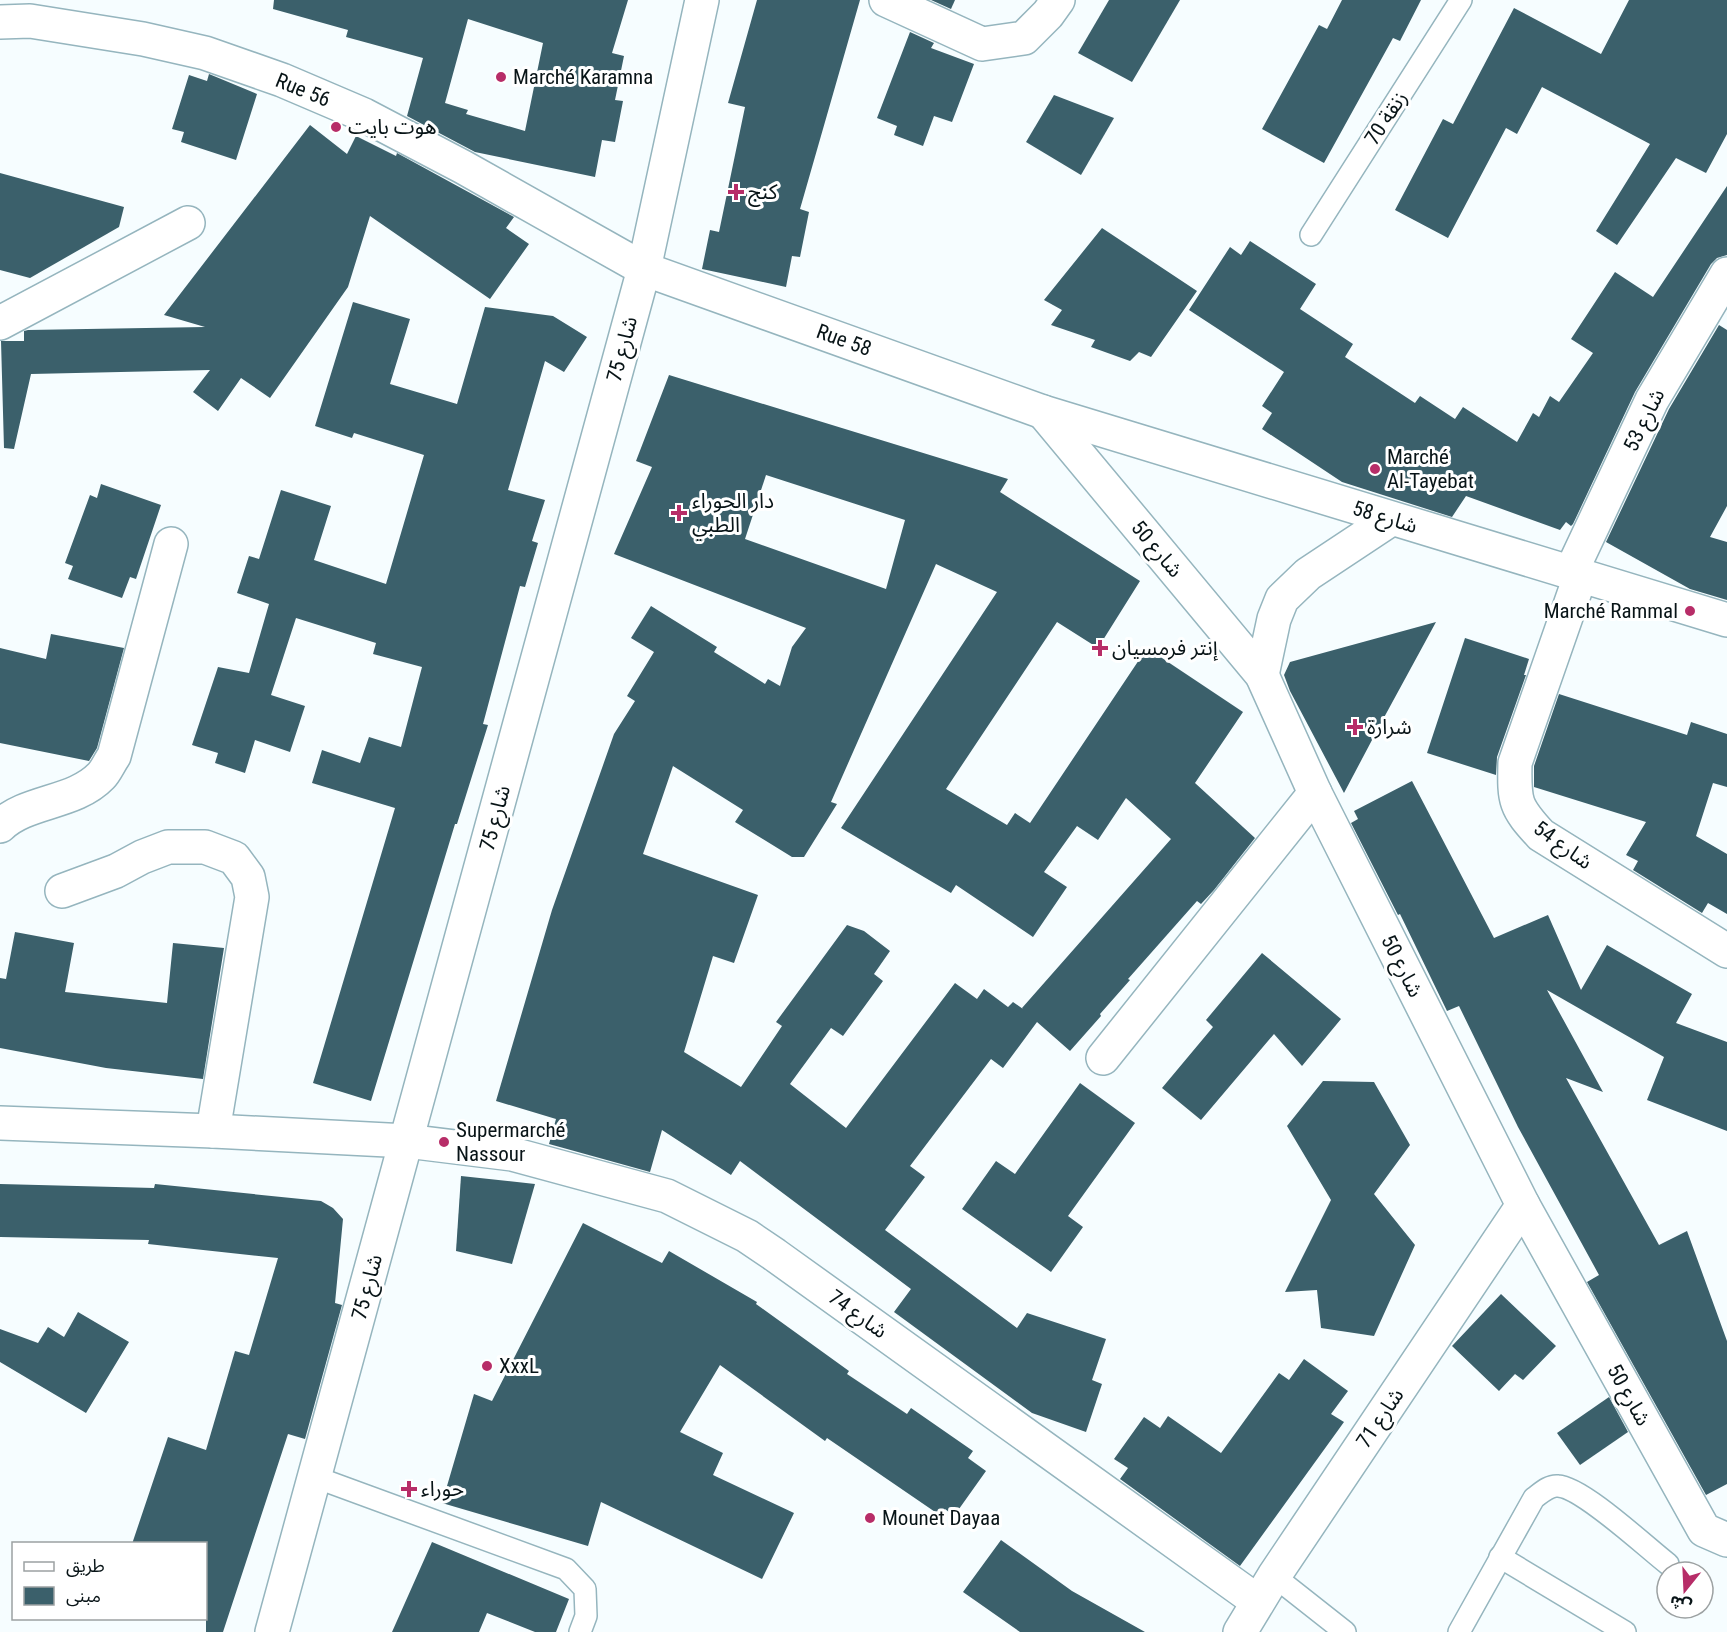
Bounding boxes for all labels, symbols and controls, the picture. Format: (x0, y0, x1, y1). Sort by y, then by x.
place label: Marché Karamna (513, 65, 653, 89)
street label: Rue 56 (272, 68, 334, 112)
marker: Marché Karamna (494, 70, 508, 84)
street label: زنقة 70 (1360, 87, 1412, 149)
place label: هوت بايت (348, 115, 437, 139)
marker: هوت بايت (329, 120, 343, 134)
place label: كنج (748, 180, 778, 207)
marker: كنج (729, 185, 743, 199)
street label: شارع 75 (602, 314, 645, 385)
street label: Rue 58 (813, 319, 875, 361)
street label: شارع 53 (1619, 385, 1672, 456)
place label: Marché Al-Tayebat (1387, 445, 1474, 493)
marker: Marché Al-Tayebat (1368, 462, 1382, 476)
place label: دار الحوراء الطبي (692, 489, 774, 541)
street label: شارع 58 (1349, 496, 1420, 541)
marker: دار الحوراء الطبي (670, 504, 688, 522)
street label: شارع 50 (1124, 516, 1188, 584)
place label: Marché Rammal (1544, 599, 1678, 623)
marker: Marché Rammal (1683, 604, 1697, 618)
place label: إنتر فرمسيان (1112, 636, 1218, 661)
marker: إنتر فرمسيان (1093, 641, 1107, 655)
place label: شرارة (1367, 715, 1412, 739)
marker: شرارة (1348, 720, 1362, 734)
street label: شارع 75 (475, 783, 518, 854)
street label: شارع 54 (1527, 816, 1597, 877)
street label: شارع 50 (1374, 931, 1428, 1002)
place label: Supermarché Nassour (456, 1118, 566, 1166)
marker: Supermarché Nassour (437, 1135, 451, 1149)
street label: شارع 75 (347, 1252, 390, 1323)
street label: شارع 74 (822, 1285, 892, 1346)
place label: XxxL (499, 1354, 539, 1378)
marker: XxxL (480, 1359, 494, 1373)
street label: شارع 50 (1600, 1360, 1656, 1431)
street label: شارع 71 (1351, 1384, 1411, 1454)
place label: حوراء (421, 1477, 464, 1501)
marker: حوراء (402, 1482, 416, 1496)
place label: Mounet Dayaa (882, 1506, 1000, 1530)
marker: Mounet Dayaa (863, 1511, 877, 1525)
legend (12, 1542, 207, 1620)
text: طريق (66, 1555, 105, 1577)
north arrow (1655, 1560, 1715, 1620)
text: مبنى (66, 1585, 101, 1607)
text: ش (1667, 1591, 1694, 1616)

